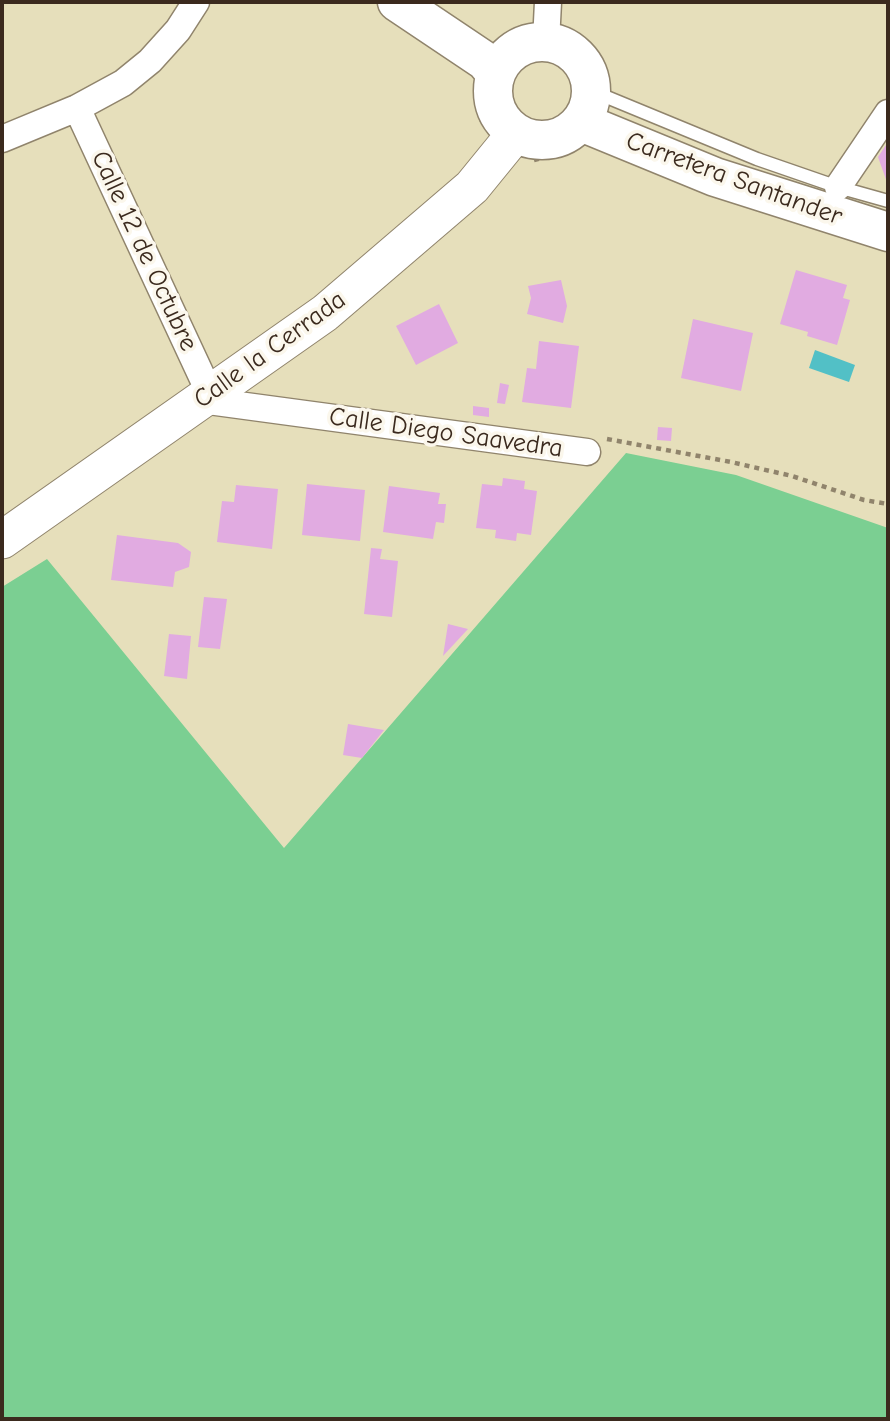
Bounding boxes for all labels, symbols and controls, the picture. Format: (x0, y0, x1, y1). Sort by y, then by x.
street label: Carretera Santander (622, 125, 846, 233)
street label: Calle 12 de Octubre (84, 146, 204, 356)
street label: Calle la Cerrada (188, 284, 352, 416)
street label: Calle Diego Saavedra (327, 401, 565, 465)

